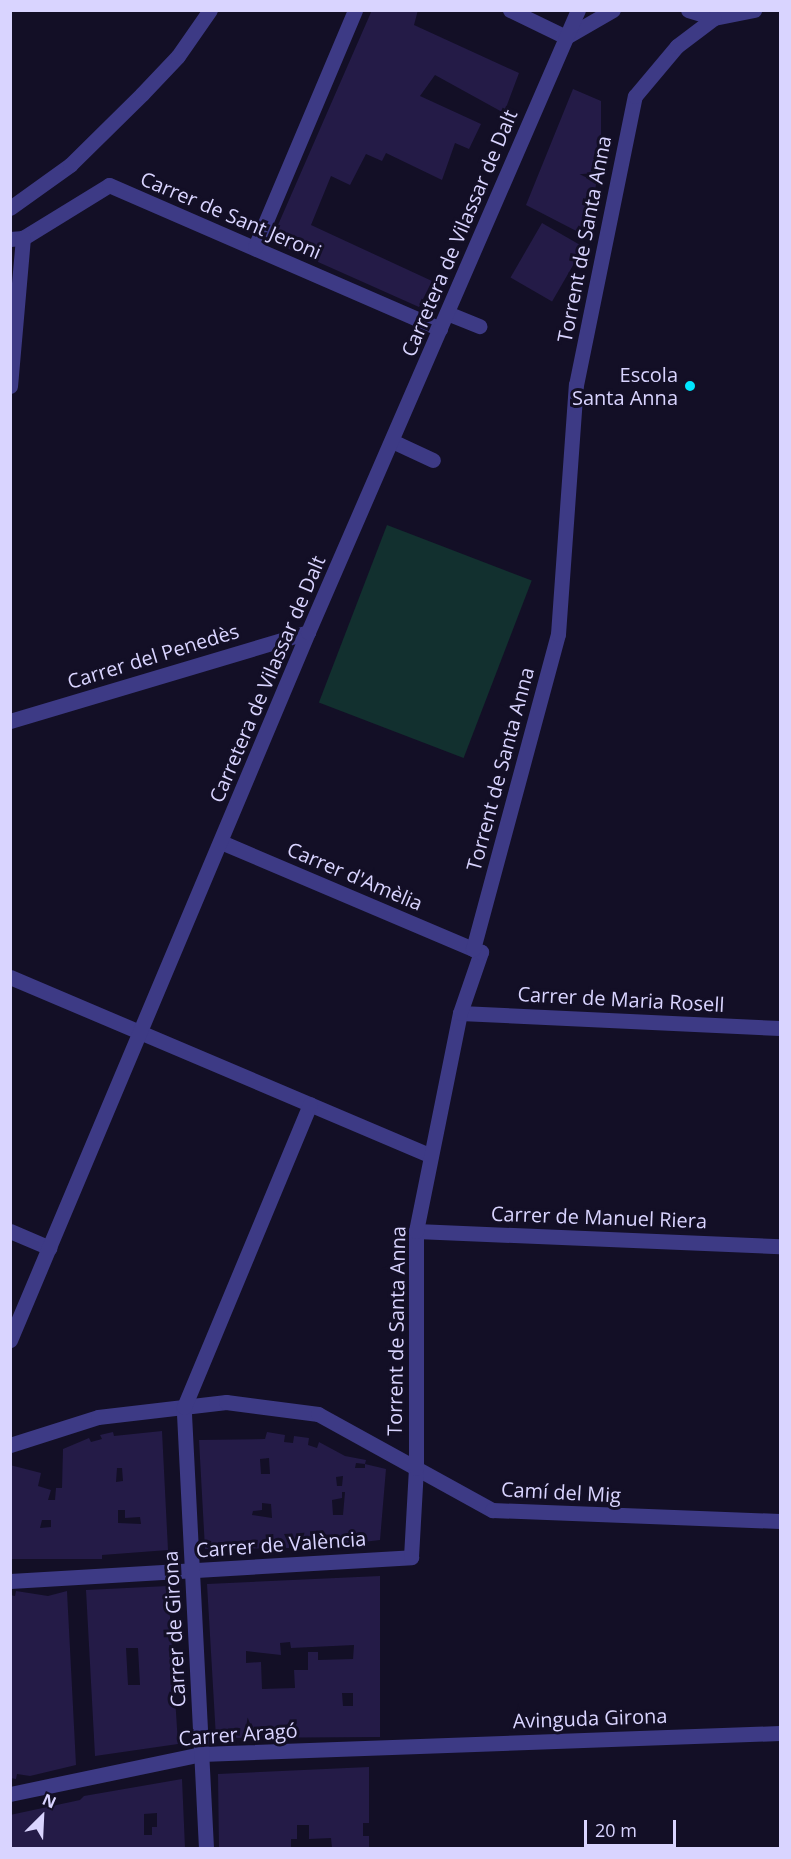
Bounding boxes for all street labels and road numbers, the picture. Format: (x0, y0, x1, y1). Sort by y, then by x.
street label: Carretera de Vilassar de Dalt (396, 106, 522, 360)
street label: Torrent de Santa Anna (552, 134, 616, 344)
street label: Carrer de Sant Jeroni (137, 166, 325, 264)
street label: Carretera de Vilassar de Dalt (204, 552, 330, 806)
street label: Carrer del Penedès (64, 618, 242, 694)
street label: Torrent de Santa Anna (461, 664, 539, 874)
street label: Carrer d'Amèlia (284, 837, 426, 915)
street label: Carrer de Maria Rosell (517, 982, 725, 1016)
street label: Carrer de Manuel Riera (490, 1201, 708, 1233)
street label: Torrent de Santa Anna (382, 1226, 410, 1436)
street label: Camí del Mig (500, 1477, 622, 1507)
street label: Carrer de València (195, 1526, 367, 1562)
street label: Carrer de Girona (158, 1550, 190, 1708)
street label: Avinguda Girona (512, 1703, 668, 1733)
street label: Carrer Aragó (178, 1718, 298, 1750)

